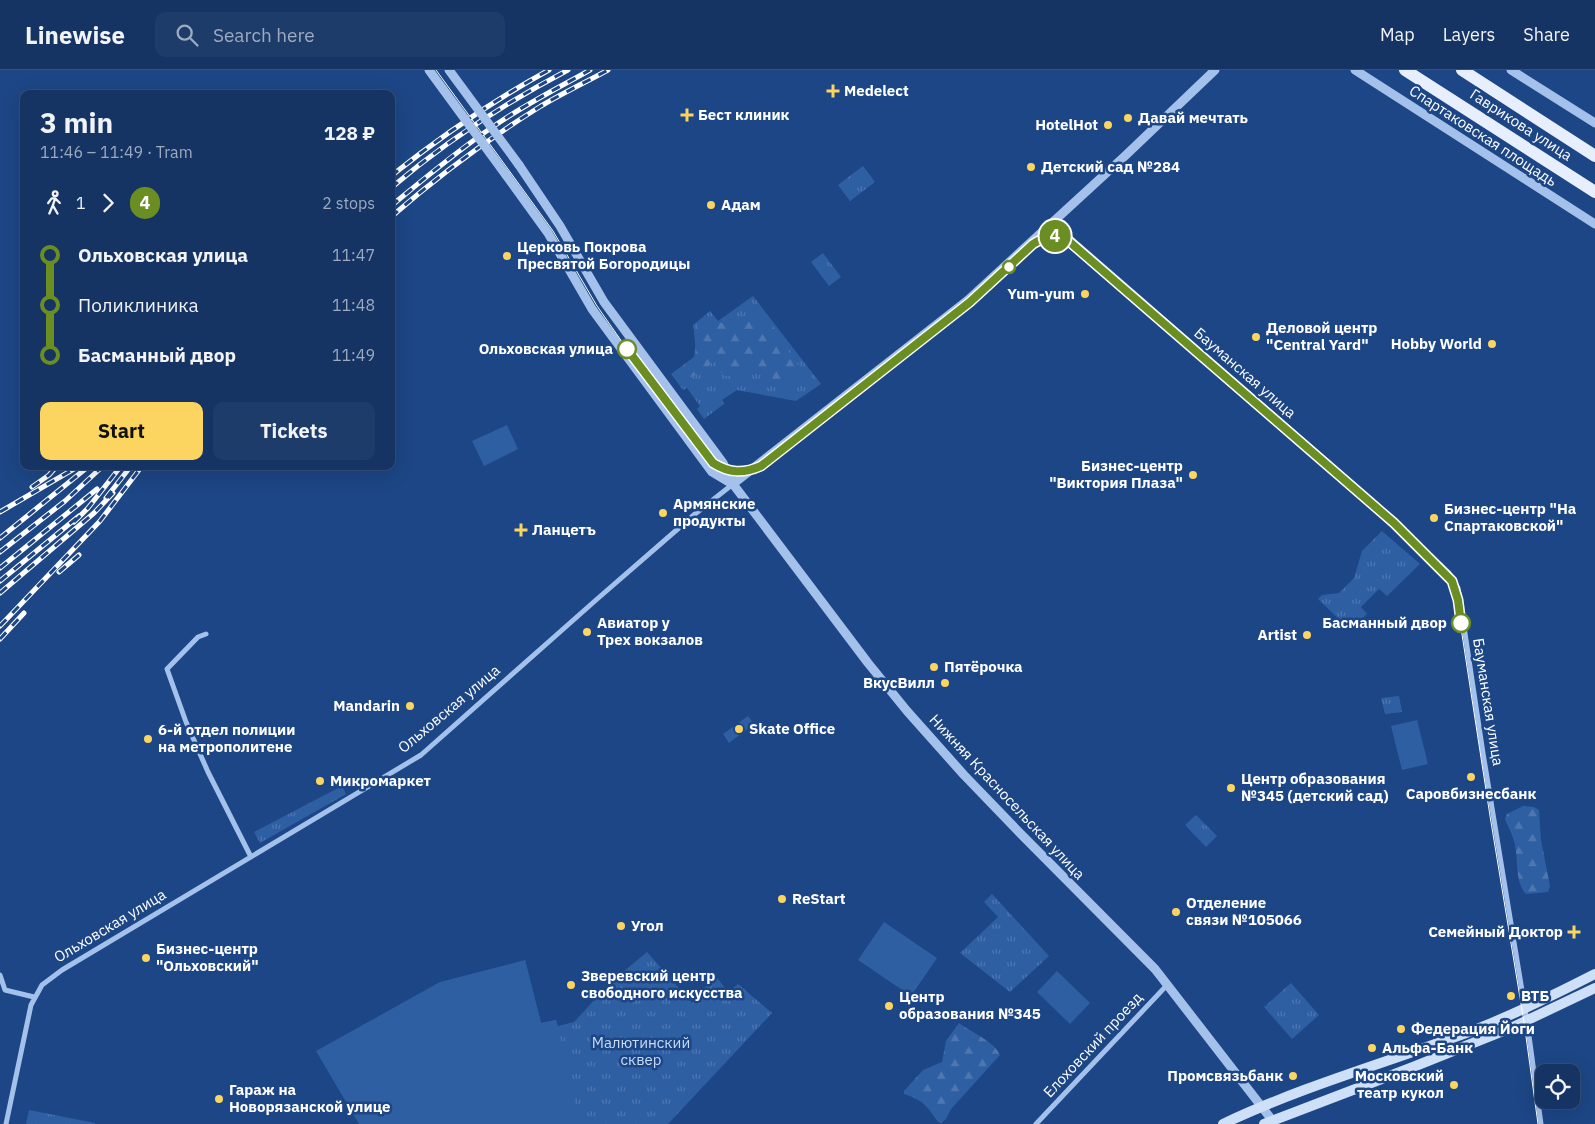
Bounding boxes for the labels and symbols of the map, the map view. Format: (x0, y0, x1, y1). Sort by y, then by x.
place label: Medelect (844, 81, 909, 100)
street label: Спартаковская площадь (1406, 81, 1561, 191)
marker: Medelect (826, 84, 840, 98)
street label: Гаврикова улица (1467, 85, 1576, 165)
place label: Бест клиник (698, 105, 790, 124)
marker: Бест клиник (680, 108, 694, 122)
place label: Давай мечтать (1138, 108, 1249, 127)
marker: Давай мечтать (1122, 112, 1134, 124)
place label: HotelHot (1035, 115, 1098, 134)
marker: HotelHot (1102, 119, 1114, 131)
place label: Детский сад №284 (1041, 157, 1180, 176)
marker: Детский сад №284 (1025, 161, 1037, 173)
place label: Адам (721, 195, 761, 214)
marker: Адам (705, 199, 717, 211)
line badge: 4 (1039, 220, 1071, 252)
place label: Церковь Покрова Пресвятой Богородицы (517, 237, 690, 273)
marker: Церковь Покрова Пресвятой Богородицы (501, 250, 513, 262)
unlabelled marker (1002, 260, 1016, 274)
place label: Yum-yum (1007, 284, 1075, 303)
marker: Yum-yum (1079, 288, 1091, 300)
place label: Деловой центр "Central Yard" (1266, 318, 1377, 354)
street label: Бауманская улица (1190, 323, 1300, 422)
marker: Деловой центр "Central Yard" (1250, 331, 1262, 343)
place label: Hobby World (1391, 334, 1482, 353)
marker: Hobby World (1486, 338, 1498, 350)
place label: Ольховская улица (479, 339, 613, 358)
marker: Ольховская улица (617, 339, 637, 359)
place label: Бизнес-центр "Виктория Плаза" (1049, 456, 1183, 492)
marker: Бизнес-центр "Виктория Плаза" (1187, 469, 1199, 481)
place label: Армянские продукты (673, 494, 755, 530)
place label: Бизнес-центр "На Спартаковской" (1444, 499, 1577, 535)
marker: Армянские продукты (657, 507, 669, 519)
marker: Бизнес-центр "На Спартаковской" (1428, 512, 1440, 524)
place label: Ланцетъ (532, 520, 596, 539)
marker: Ланцетъ (514, 523, 528, 537)
place label: Авиатор у Трех вокзалов (597, 613, 703, 649)
place label: Басманный двор (1322, 613, 1447, 632)
marker: Басманный двор (1451, 613, 1471, 633)
place label: Artist (1257, 625, 1297, 644)
marker: Авиатор у Трех вокзалов (581, 626, 593, 638)
marker: Artist (1301, 629, 1313, 641)
street label: Бауманская улица (1469, 637, 1508, 767)
place label: Пятёрочка (944, 657, 1023, 676)
street label: Ольховская улица (394, 660, 504, 757)
marker: Пятёрочка (928, 661, 940, 673)
place label: ВкусВилл (863, 673, 935, 692)
marker: ВкусВилл (939, 677, 951, 689)
place label: Mandarin (333, 696, 400, 715)
marker: Mandarin (404, 700, 416, 712)
street label: Нижняя Красносельская улица (926, 710, 1089, 883)
place label: Skate Office (749, 719, 835, 738)
place label: 6-й отдел полиции на метрополитене (158, 720, 295, 756)
marker: Skate Office (733, 723, 745, 735)
marker: 6-й отдел полиции на метрополитене (142, 733, 154, 745)
place label: Центр образования №345 (детский сад) (1241, 769, 1389, 805)
place label: Микромаркет (330, 771, 431, 790)
marker: Саровбизнесбанк (1465, 771, 1477, 783)
marker: Микромаркет (314, 775, 326, 787)
marker: Центр образования №345 (детский сад) (1225, 782, 1237, 794)
place label: Саровбизнесбанк (1406, 784, 1536, 803)
street label: Ольховская улица (50, 885, 169, 967)
place label: ReStart (792, 889, 846, 908)
marker: ReStart (776, 893, 788, 905)
place label: Отделение связи №105066 (1186, 893, 1302, 929)
marker: Отделение связи №105066 (1170, 906, 1182, 918)
place label: Угол (631, 916, 664, 935)
marker: Угол (615, 920, 627, 932)
place label: Семейный Доктор (1428, 922, 1563, 941)
marker: Семейный Доктор (1567, 925, 1581, 939)
place label: Бизнес-центр "Ольховский" (156, 939, 259, 975)
marker: Бизнес-центр "Ольховский" (140, 952, 152, 964)
place label: Зверевский центр свободного искусства (581, 966, 743, 1002)
marker: Зверевский центр свободного искусства (565, 979, 577, 991)
place label: ВТБ (1521, 986, 1549, 1005)
place label: Центр образования №345 (899, 987, 1041, 1023)
street label: Елоховский проезд (1039, 988, 1146, 1101)
marker: ВТБ (1505, 990, 1517, 1002)
marker: Центр образования №345 (883, 1000, 895, 1012)
place label: Федерация Йоги (1411, 1019, 1535, 1038)
marker: Федерация Йоги (1395, 1023, 1407, 1035)
park label: Малютинский сквер (592, 1033, 690, 1069)
place label: Альфа-Банк (1382, 1038, 1473, 1057)
marker: Альфа-Банк (1366, 1042, 1378, 1054)
place label: Промсвязьбанк (1167, 1066, 1283, 1085)
place label: Московский театр кукол (1355, 1066, 1444, 1102)
marker: Промсвязьбанк (1287, 1070, 1299, 1082)
marker: Московский театр кукол (1448, 1079, 1460, 1091)
place label: Гараж на Новорязанской улице (229, 1080, 391, 1116)
marker: Гараж на Новорязанской улице (213, 1093, 225, 1105)

